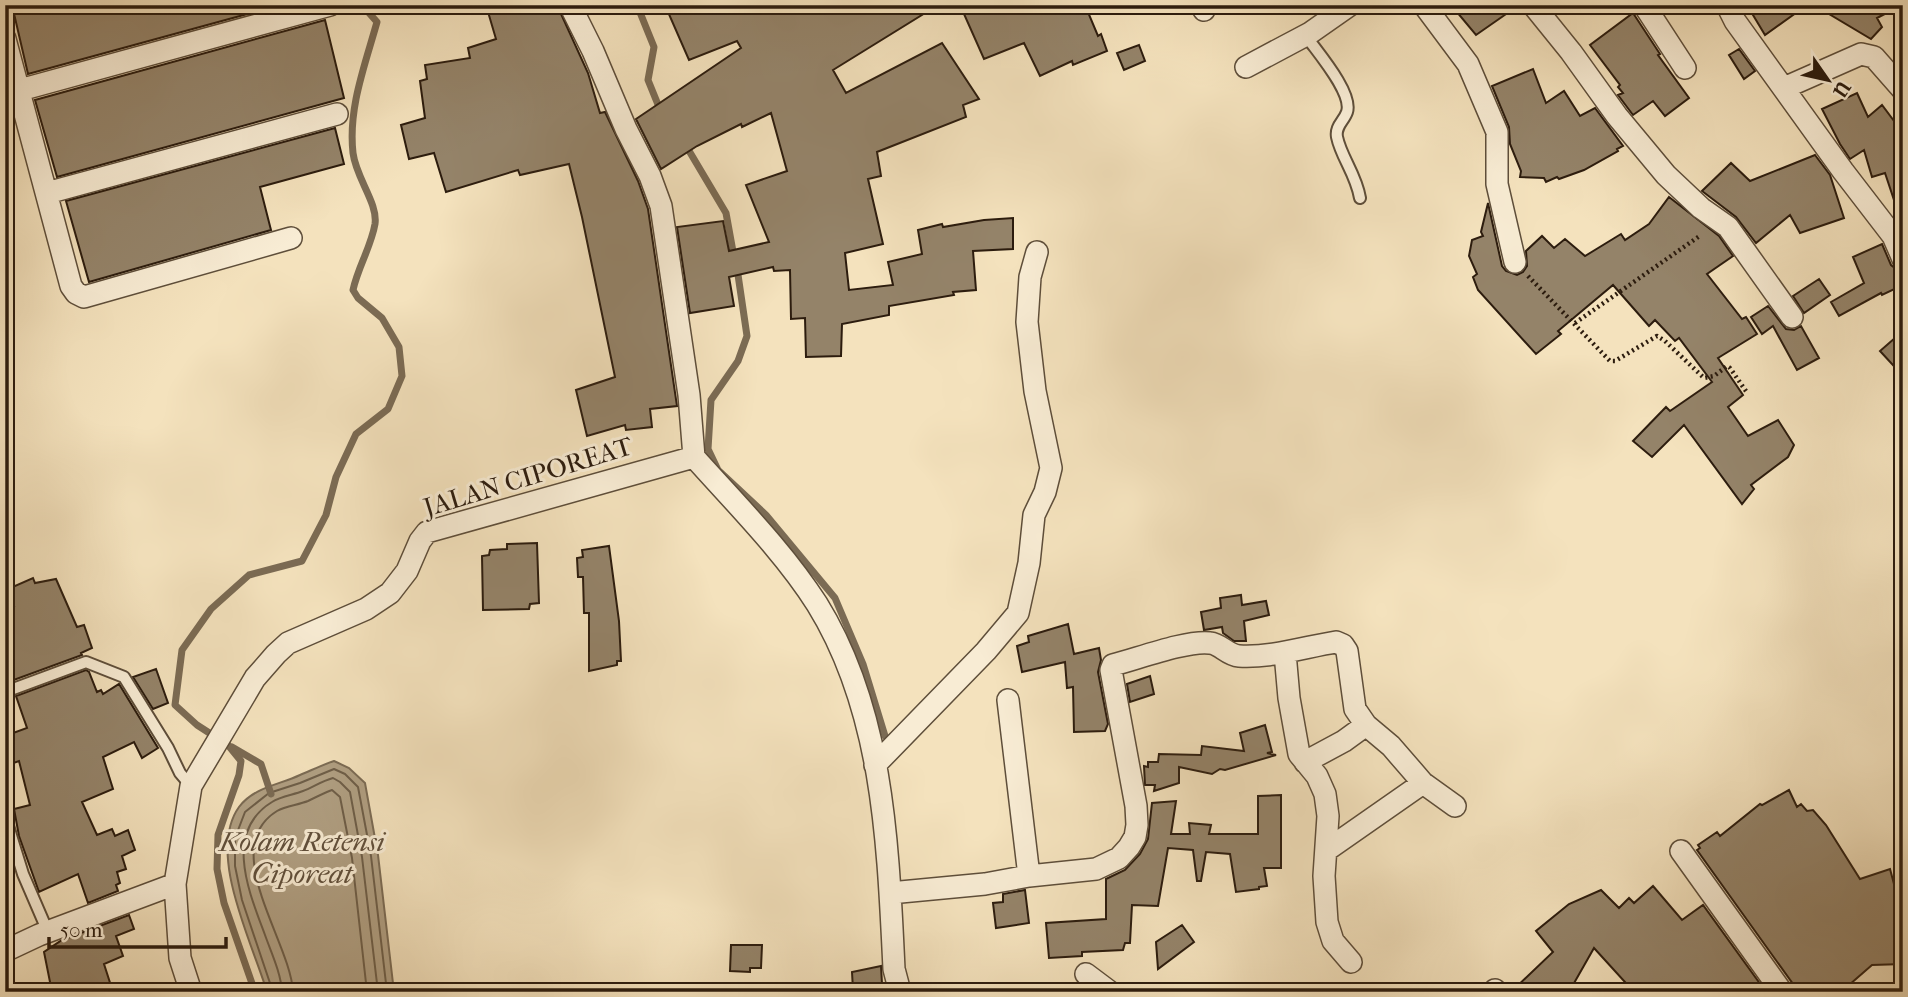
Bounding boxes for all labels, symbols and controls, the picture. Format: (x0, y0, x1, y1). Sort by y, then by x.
north arrow (1792, 46, 1862, 116)
text: U (1828, 76, 1855, 101)
street label: JALAN CIPOREAT (418, 430, 637, 524)
water label: Kolam Retensi Ciporeat (218, 825, 387, 890)
scale bar (49, 906, 226, 950)
text: 50 m (60, 918, 103, 942)

